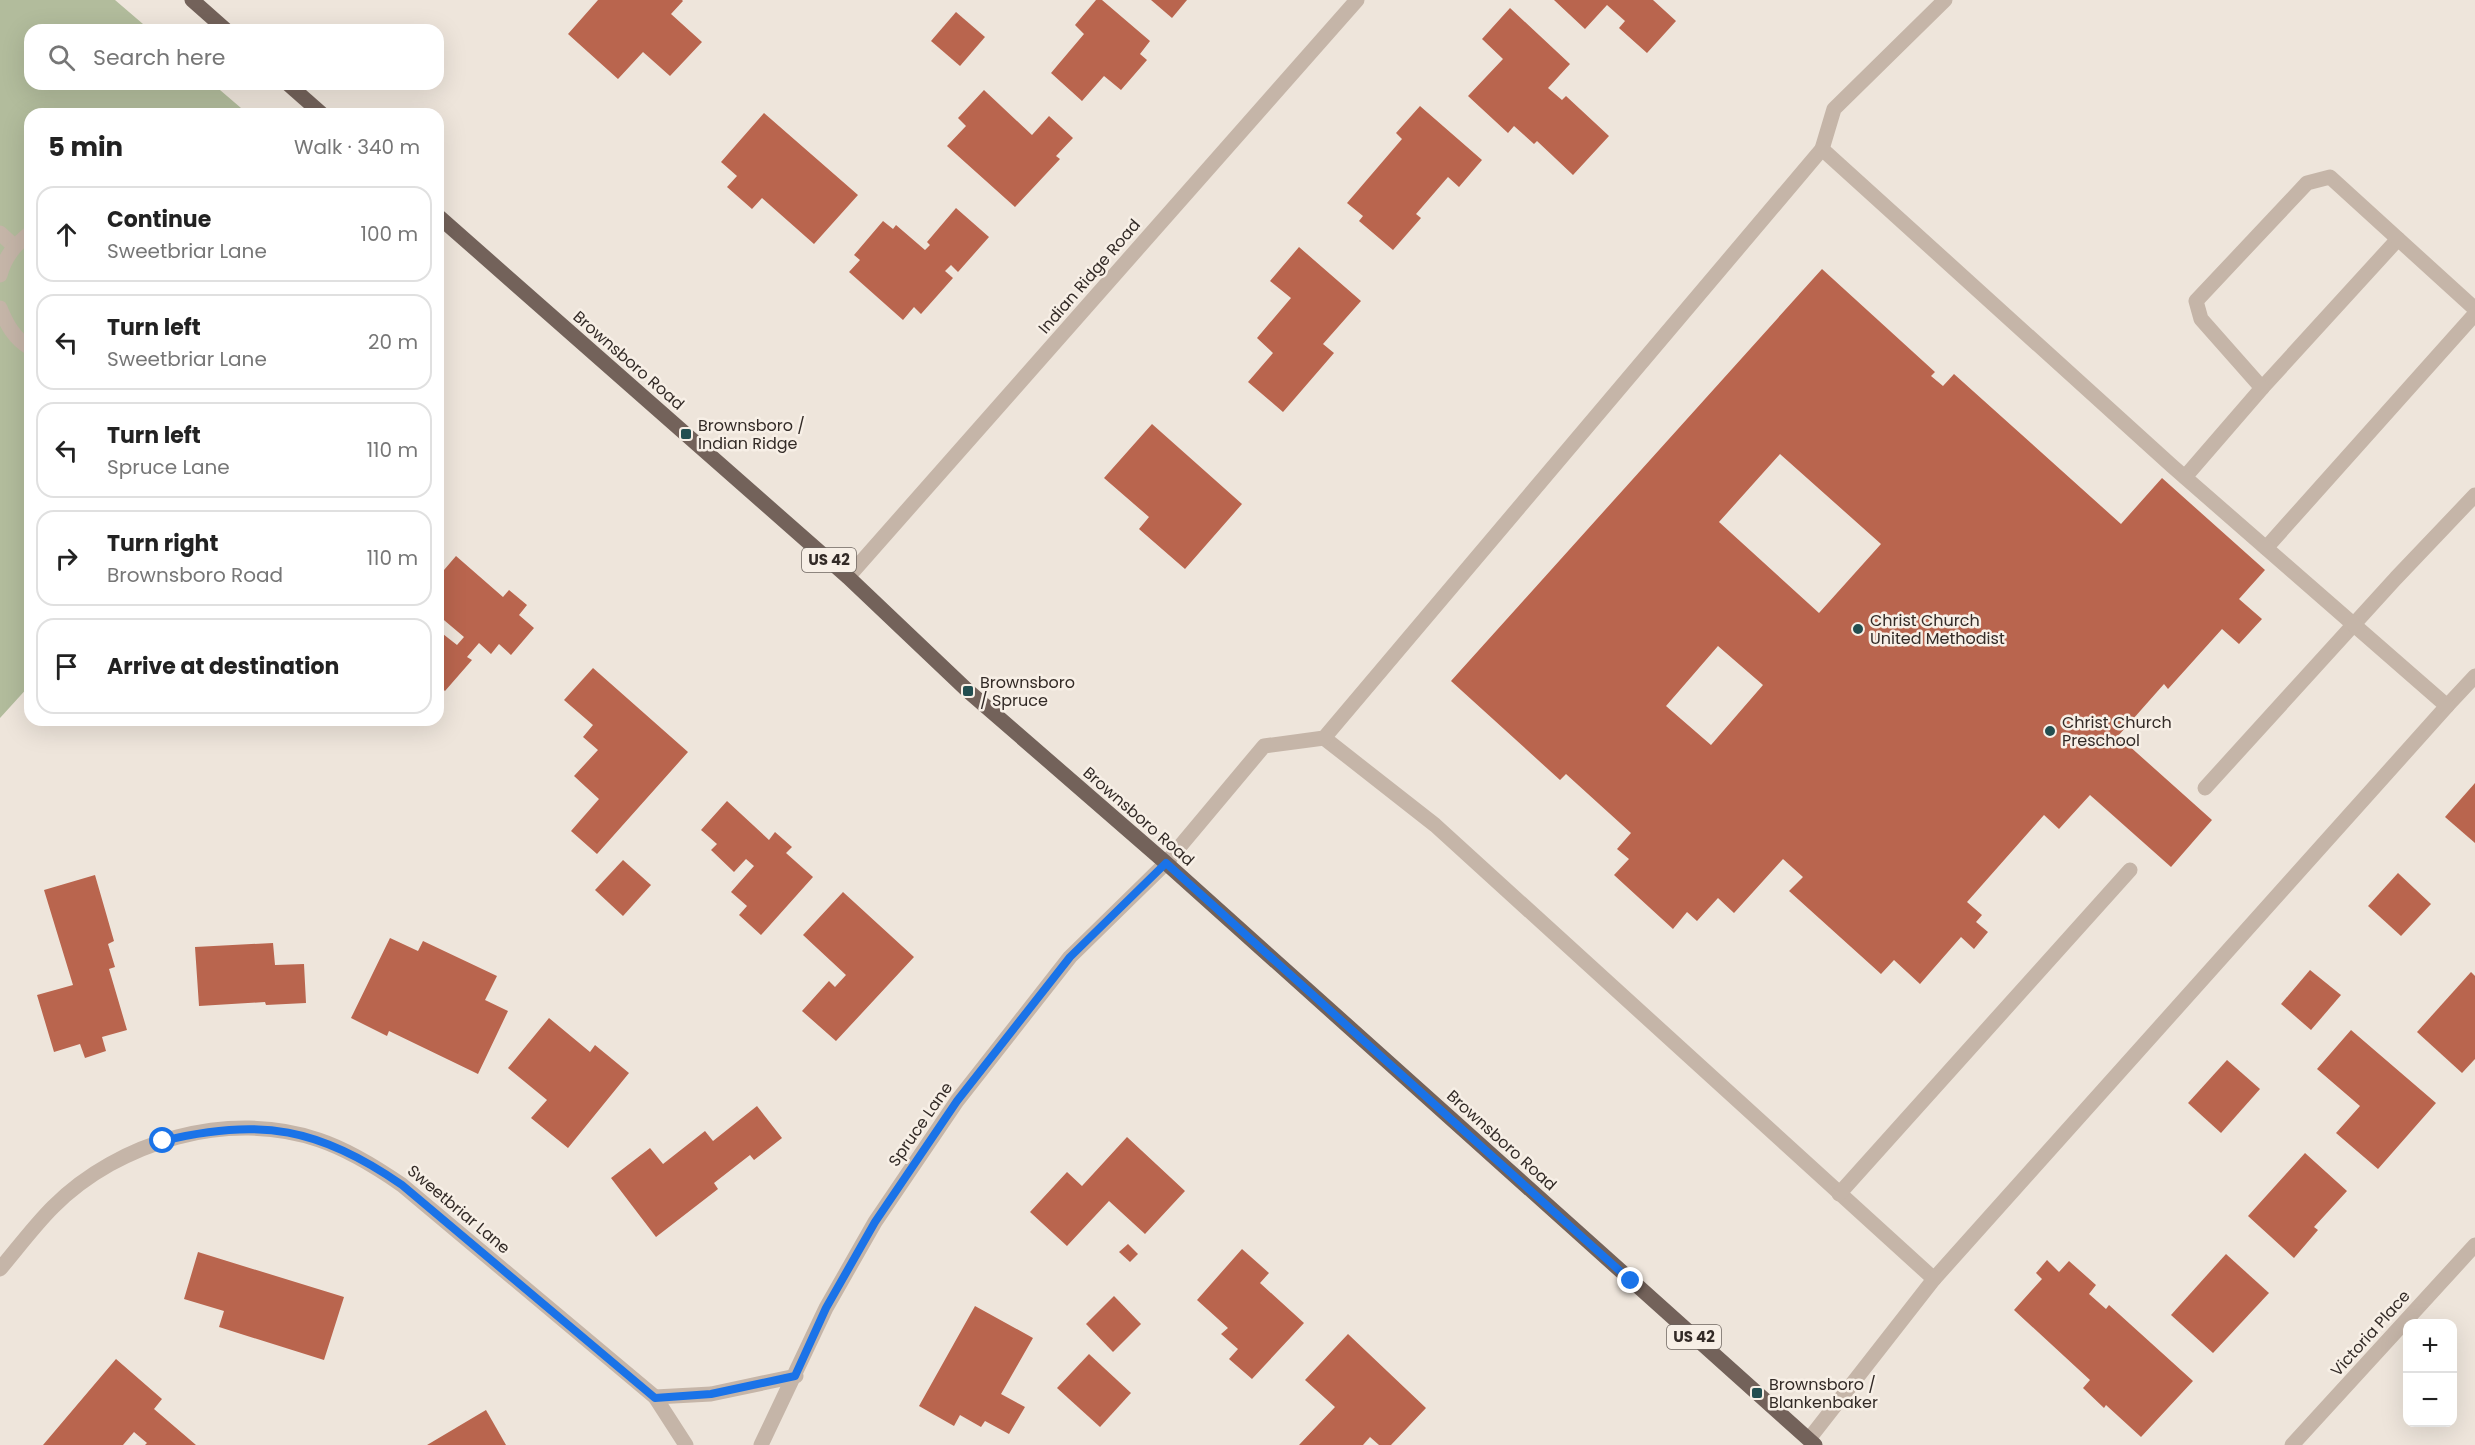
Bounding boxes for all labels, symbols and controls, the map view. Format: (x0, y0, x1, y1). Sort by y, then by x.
search box (24, 24, 444, 90)
icon: search (45, 41, 78, 74)
text: Search here (93, 42, 226, 73)
text: 5 min (48, 129, 123, 165)
text: Walk · 340 m (294, 133, 420, 161)
text: Continue (107, 204, 211, 235)
street label: Indian Ridge Road (1033, 214, 1146, 339)
icon: ahead (50, 218, 83, 251)
text: 100 m (361, 220, 418, 248)
text: Sweetbriar Lane (107, 237, 267, 265)
street label: Brownsboro Road (568, 305, 689, 415)
text: Turn left (107, 312, 201, 343)
icon: left (50, 326, 83, 359)
text: 20 m (368, 328, 418, 356)
text: Sweetbriar Lane (107, 345, 267, 373)
place label: Brownsboro / Indian Ridge (698, 414, 805, 455)
text: Turn left (107, 420, 201, 451)
marker: Brownsboro / Indian Ridge (679, 427, 693, 441)
icon: left (50, 434, 83, 467)
text: 110 m (367, 436, 418, 464)
text: Spruce Lane (107, 453, 230, 481)
text: Turn right (107, 528, 218, 559)
icon: right (50, 542, 83, 575)
text: 110 m (367, 544, 418, 572)
road number: US 42 (802, 548, 856, 572)
text: Brownsboro Road (107, 561, 283, 589)
place label: Christ Church United Methodist (1870, 609, 2005, 650)
marker: Christ Church United Methodist (1851, 622, 1865, 636)
icon: arrive (50, 650, 83, 683)
text: Arrive at destination (107, 651, 339, 682)
place label: Brownsboro / Spruce (980, 671, 1075, 712)
marker: Brownsboro / Spruce (961, 684, 975, 698)
place label: Christ Church Preschool (2062, 711, 2172, 752)
marker: Christ Church Preschool (2043, 724, 2057, 738)
street label: Brownsboro Road (1078, 761, 1199, 871)
street label: Spruce Lane (883, 1077, 958, 1171)
street label: Brownsboro Road (1442, 1085, 1562, 1196)
route start (149, 1127, 175, 1153)
street label: Sweetbriar Lane (402, 1159, 515, 1259)
route end (1617, 1267, 1643, 1293)
street label: Victoria Place (2325, 1285, 2415, 1382)
map controls (2403, 1319, 2457, 1427)
button: + (2403, 1319, 2457, 1373)
road number: US 42 (1667, 1325, 1721, 1349)
place label: Brownsboro / Blankenbaker (1769, 1373, 1878, 1414)
button: − (2403, 1373, 2457, 1427)
marker: Brownsboro / Blankenbaker (1750, 1386, 1764, 1400)

